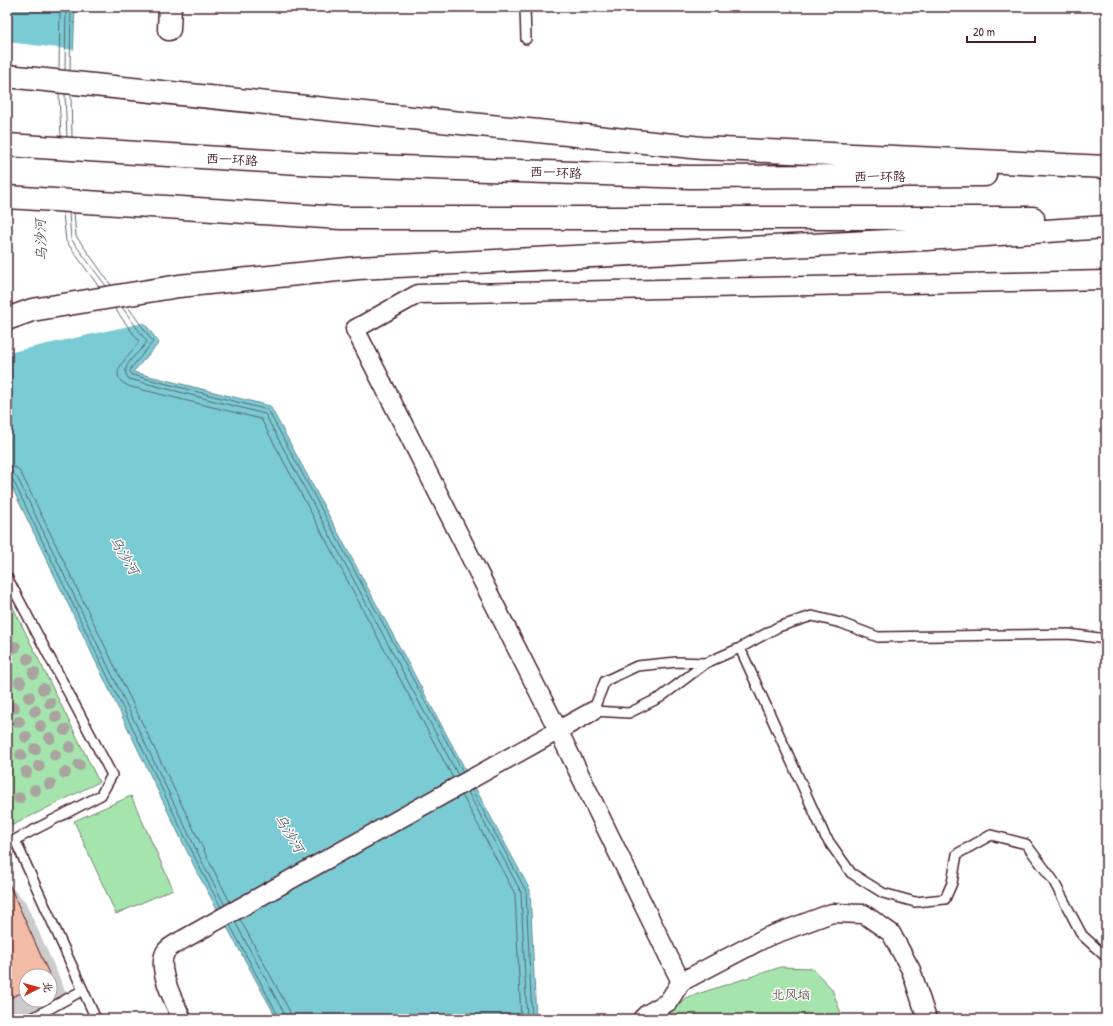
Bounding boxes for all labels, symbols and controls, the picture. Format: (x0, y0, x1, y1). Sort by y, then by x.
scale bar (967, 18, 1035, 44)
text: 20 m (973, 23, 995, 40)
street label: 西一环路 (206, 149, 258, 169)
street label: 西一环路 (530, 162, 582, 182)
street label: 西一环路 (854, 167, 906, 185)
water label: 乌沙河 (30, 217, 50, 261)
water label: 乌沙河 (106, 532, 145, 580)
water label: 乌沙河 (271, 810, 310, 858)
north arrow (18, 968, 58, 1008)
text: 北 (40, 981, 55, 993)
park label: 北风垴 (771, 985, 811, 1003)

